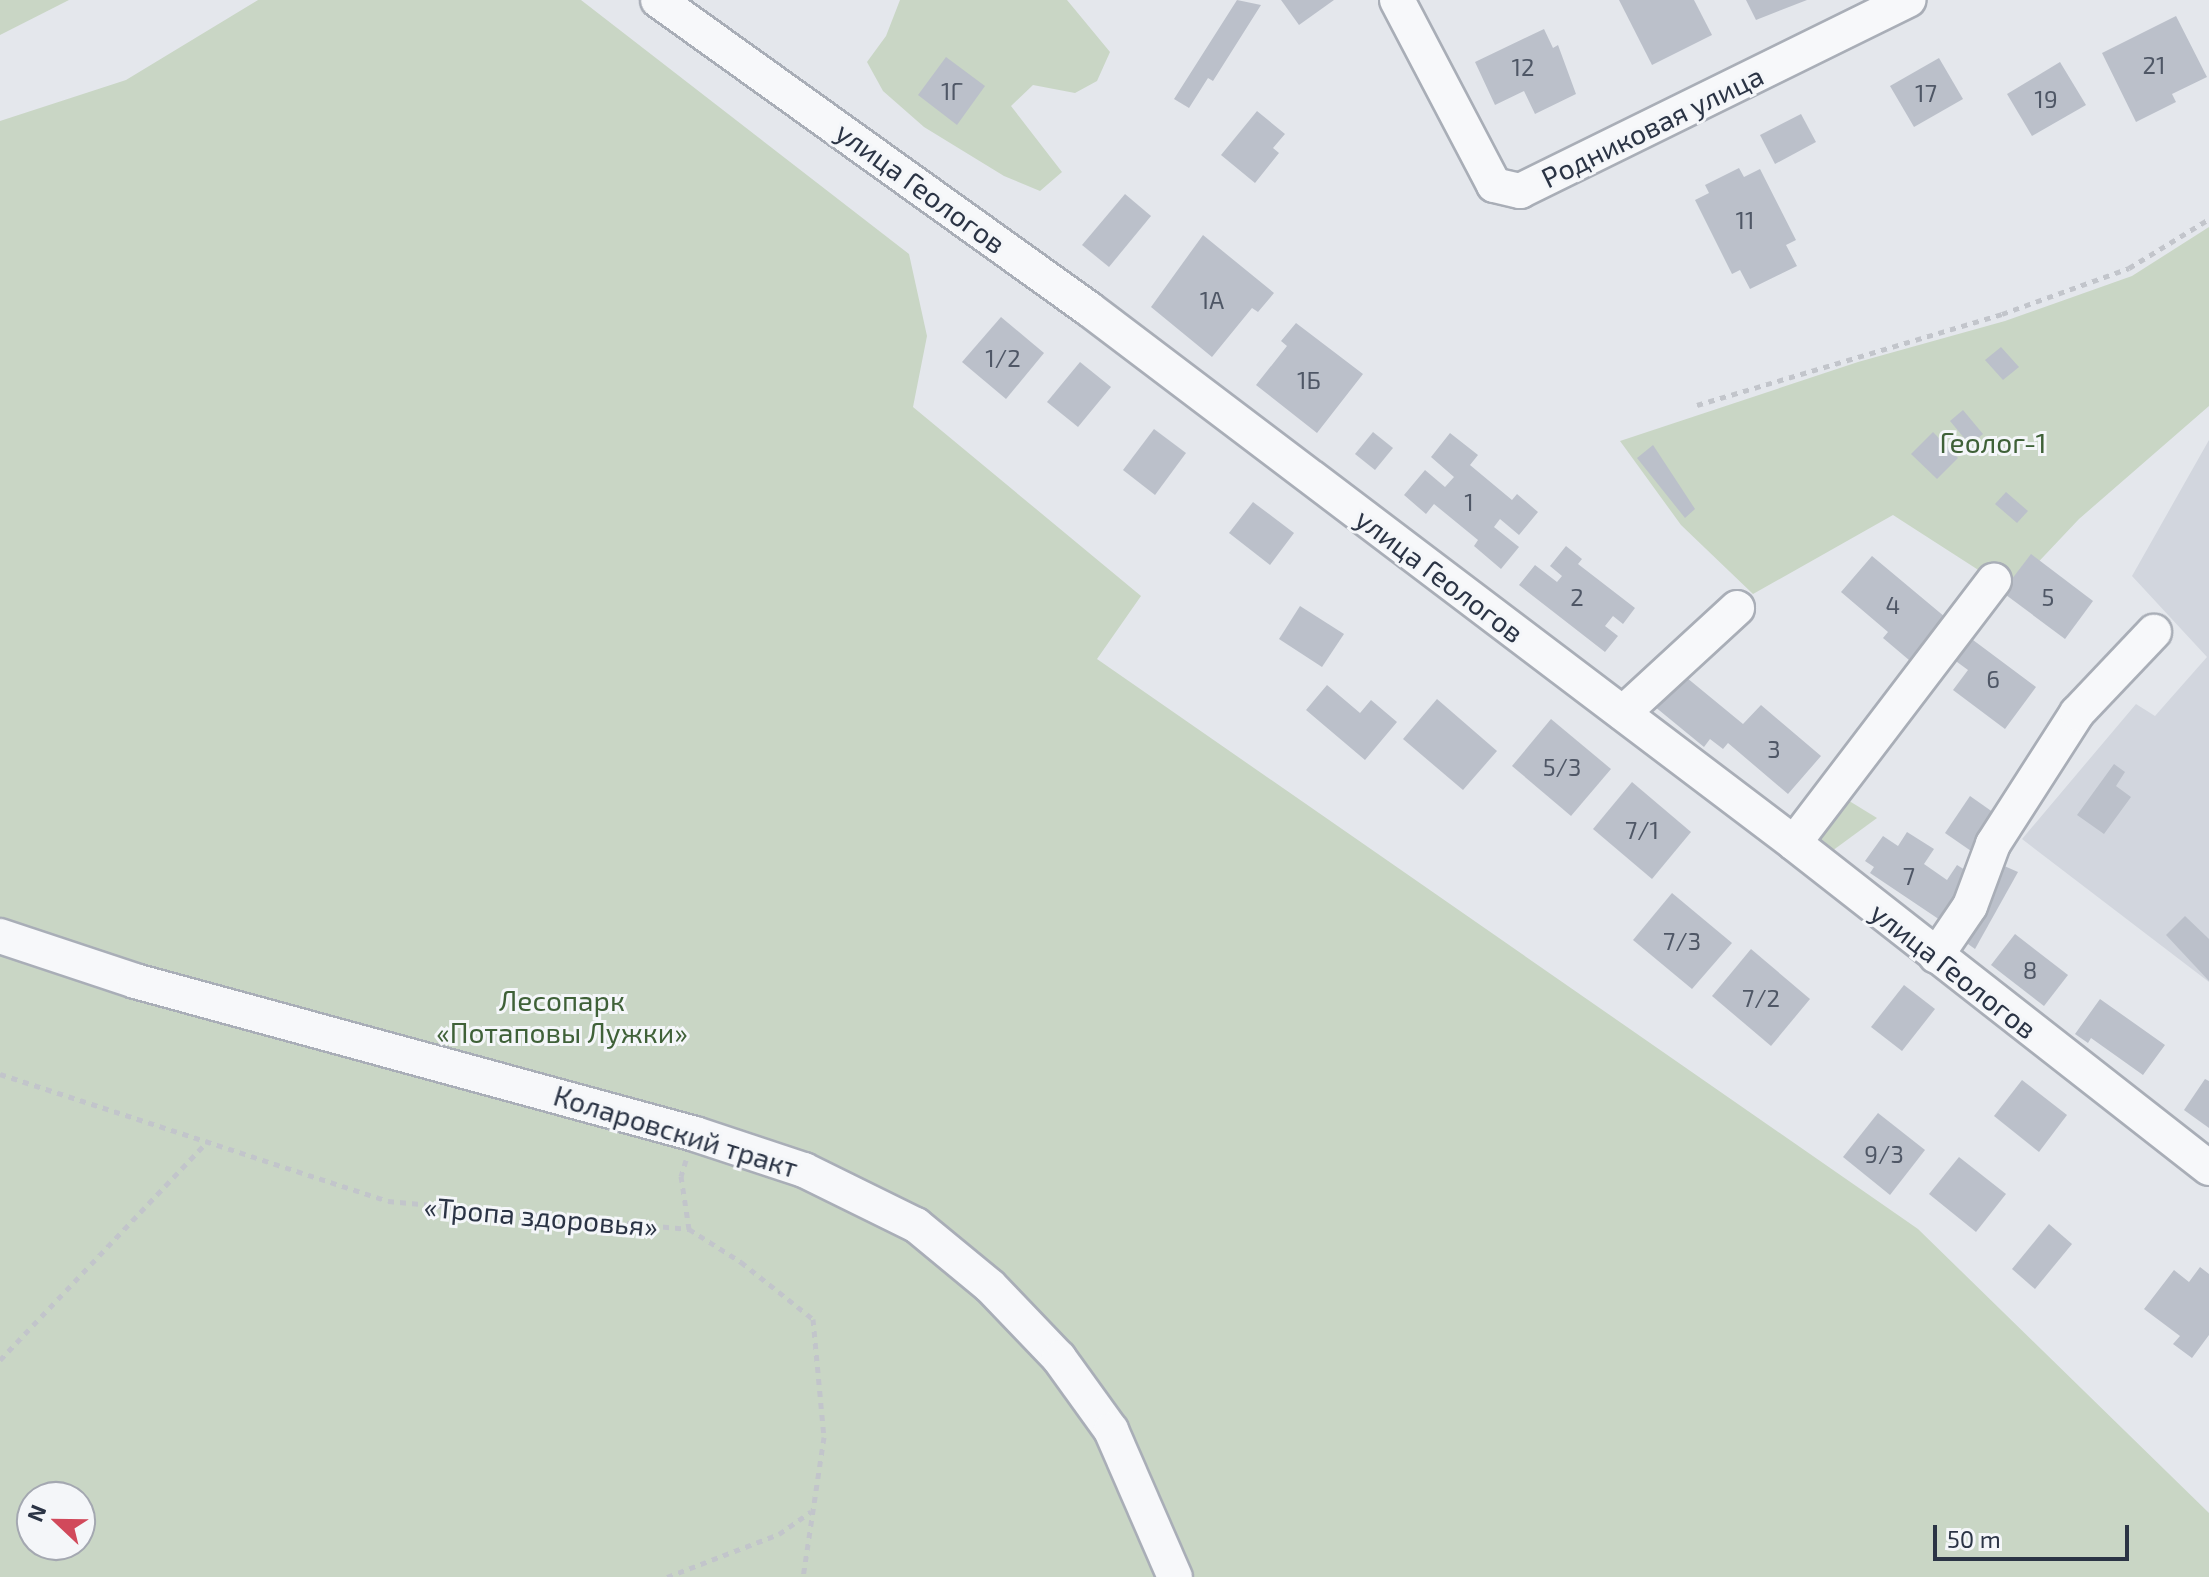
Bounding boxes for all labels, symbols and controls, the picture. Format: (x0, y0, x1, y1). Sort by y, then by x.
house number: 21 (2142, 51, 2166, 79)
house number: 12 (1511, 53, 1535, 81)
street label: Родниковая улица (1536, 58, 1768, 194)
house number: 1Г (941, 77, 963, 105)
house number: 17 (1915, 79, 1937, 107)
house number: 19 (2034, 85, 2058, 113)
street label: улица Геологов (830, 114, 1012, 260)
house number: 11 (1735, 206, 1755, 234)
house number: 1А (1200, 286, 1224, 314)
house number: 1/2 (985, 344, 1021, 372)
house number: 1Б (1297, 366, 1321, 394)
park label: Геолог-1 (1939, 425, 2047, 459)
house number: 1 (1464, 488, 1474, 516)
street label: улица Геологов (1349, 501, 1531, 649)
house number: 2 (1570, 583, 1584, 611)
house number: 5 (2042, 583, 2054, 611)
house number: 4 (1886, 591, 1900, 619)
house number: 6 (1986, 665, 2000, 693)
house number: 3 (1767, 735, 1781, 763)
house number: 5/3 (1543, 753, 1581, 781)
house number: 7/1 (1625, 816, 1659, 844)
house number: 7 (1903, 862, 1915, 890)
street label: улица Геологов (1864, 895, 2044, 1045)
house number: 7/3 (1663, 927, 1701, 955)
house number: 8 (2023, 956, 2037, 984)
park label: Лесопарк «Потаповы Лужки» (436, 983, 688, 1049)
house number: 7/2 (1742, 984, 1780, 1012)
street label: Коларовский тракт (550, 1078, 802, 1184)
house number: 9/3 (1864, 1140, 1904, 1168)
street label: «Тропа здоровья» (423, 1189, 659, 1243)
north arrow (16, 1481, 96, 1561)
text: N (21, 1501, 51, 1525)
scale bar (1937, 1509, 2133, 1559)
text: 50 m (1947, 1524, 2001, 1553)

